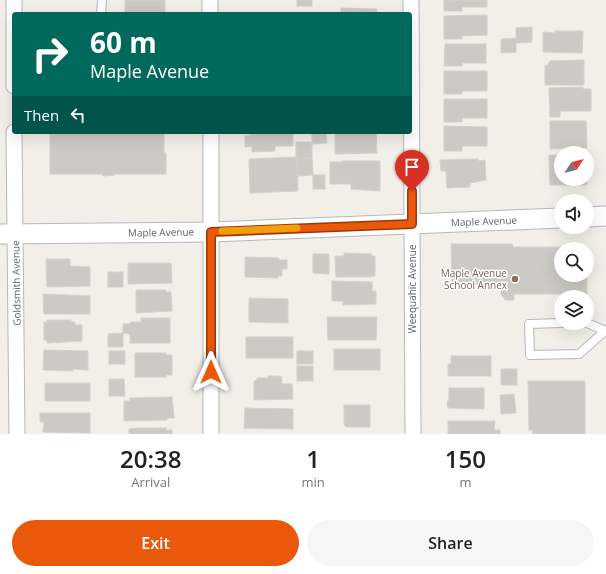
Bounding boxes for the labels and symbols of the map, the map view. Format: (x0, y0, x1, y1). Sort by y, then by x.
north arrow (554, 146, 594, 186)
pin (395, 150, 429, 191)
street label: Maple Avenue (451, 213, 518, 229)
street label: Maple Avenue (128, 224, 195, 240)
street label: Goldsmith Avenue (8, 240, 24, 326)
street label: Weequahic Avenue (405, 244, 419, 334)
place label: Maple Avenue School Annex (441, 266, 508, 292)
marker: Maple Avenue School Annex (510, 274, 520, 284)
position arrow (190, 351, 232, 393)

